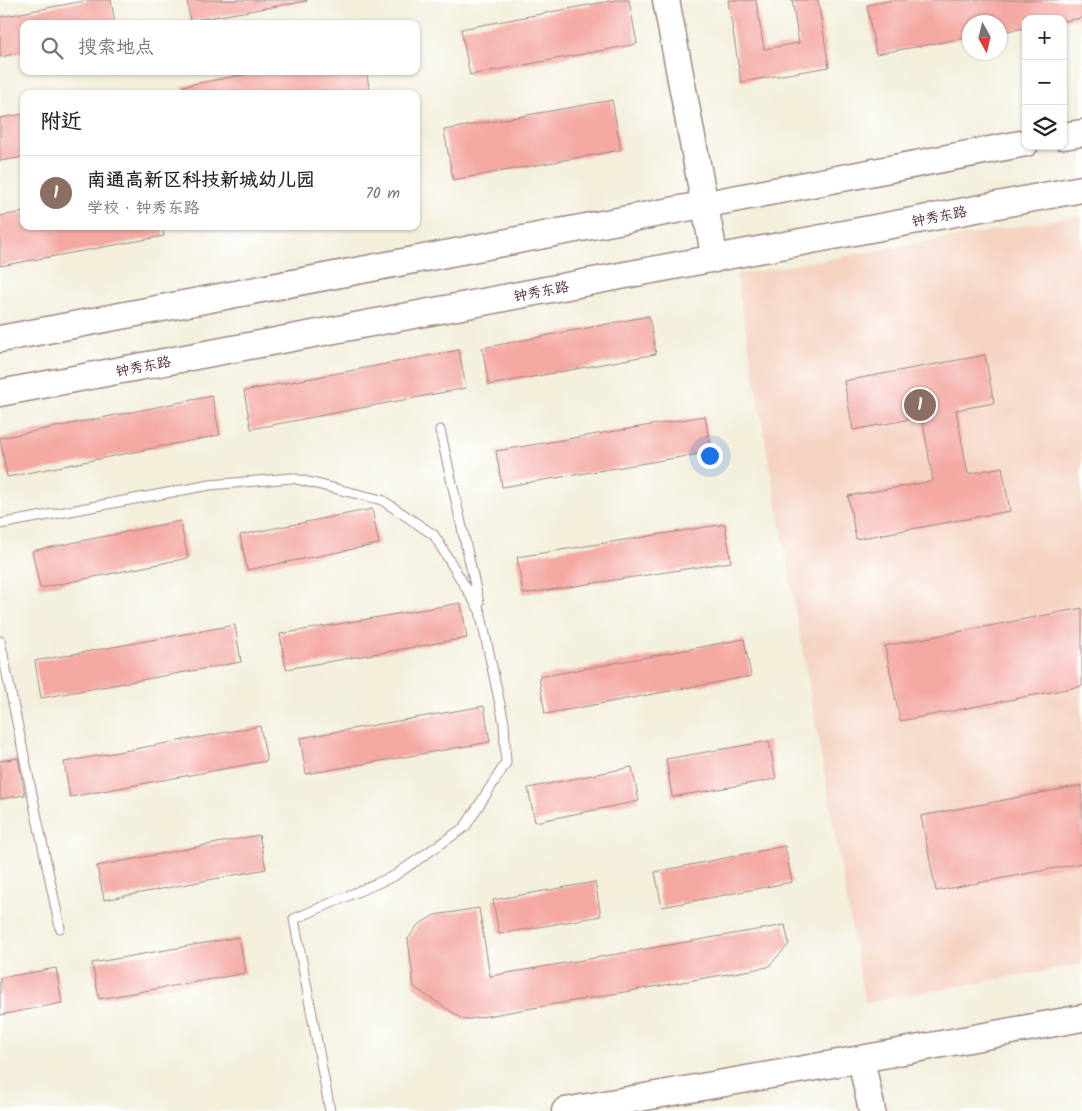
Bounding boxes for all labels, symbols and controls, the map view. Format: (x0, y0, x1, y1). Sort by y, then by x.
north arrow (962, 15, 1007, 60)
map controls (1022, 15, 1067, 150)
button: + (1022, 15, 1067, 60)
search box (20, 20, 420, 75)
text: 搜索地点 (78, 33, 154, 63)
icon: search (38, 34, 66, 62)
button: − (1022, 60, 1067, 105)
button: layers (1022, 105, 1067, 150)
text: 附近 (40, 106, 82, 139)
text: 南通高新区科技新城幼儿园 (87, 166, 315, 196)
text: 1 (54, 181, 58, 206)
text: 70 m (365, 181, 400, 206)
text: 学校 · 钟秀东路 (87, 196, 200, 221)
street label: 钟秀东路 (910, 201, 969, 233)
street label: 钟秀东路 (512, 276, 571, 308)
street label: 钟秀东路 (114, 351, 173, 383)
pin: 1 (904, 386, 936, 424)
your location (697, 443, 723, 469)

